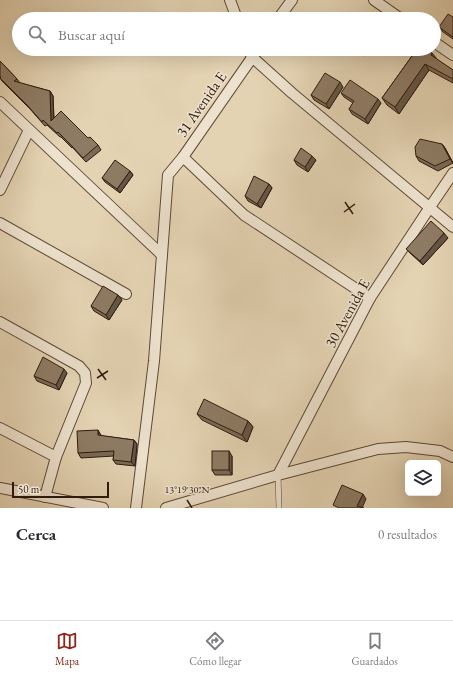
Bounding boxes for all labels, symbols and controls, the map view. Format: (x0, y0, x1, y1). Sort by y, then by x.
search box (12, 12, 441, 56)
icon: search (26, 23, 48, 45)
text: Buscar aquí (58, 25, 125, 44)
street label: 31 Avenida E (172, 67, 231, 140)
street label: 30 Avenida E (320, 275, 374, 351)
map controls (405, 460, 441, 496)
button: layers (405, 460, 441, 496)
scale bar (12, 480, 109, 499)
text: 50 m (18, 482, 39, 496)
text: 13°19'30"N (165, 483, 210, 496)
text: Cerca (16, 523, 56, 545)
text: 0 resultados (378, 526, 437, 543)
tab: Mapa (55, 630, 79, 668)
tab: Cómo llegar (189, 630, 241, 668)
tab: Guardados (351, 630, 398, 668)

